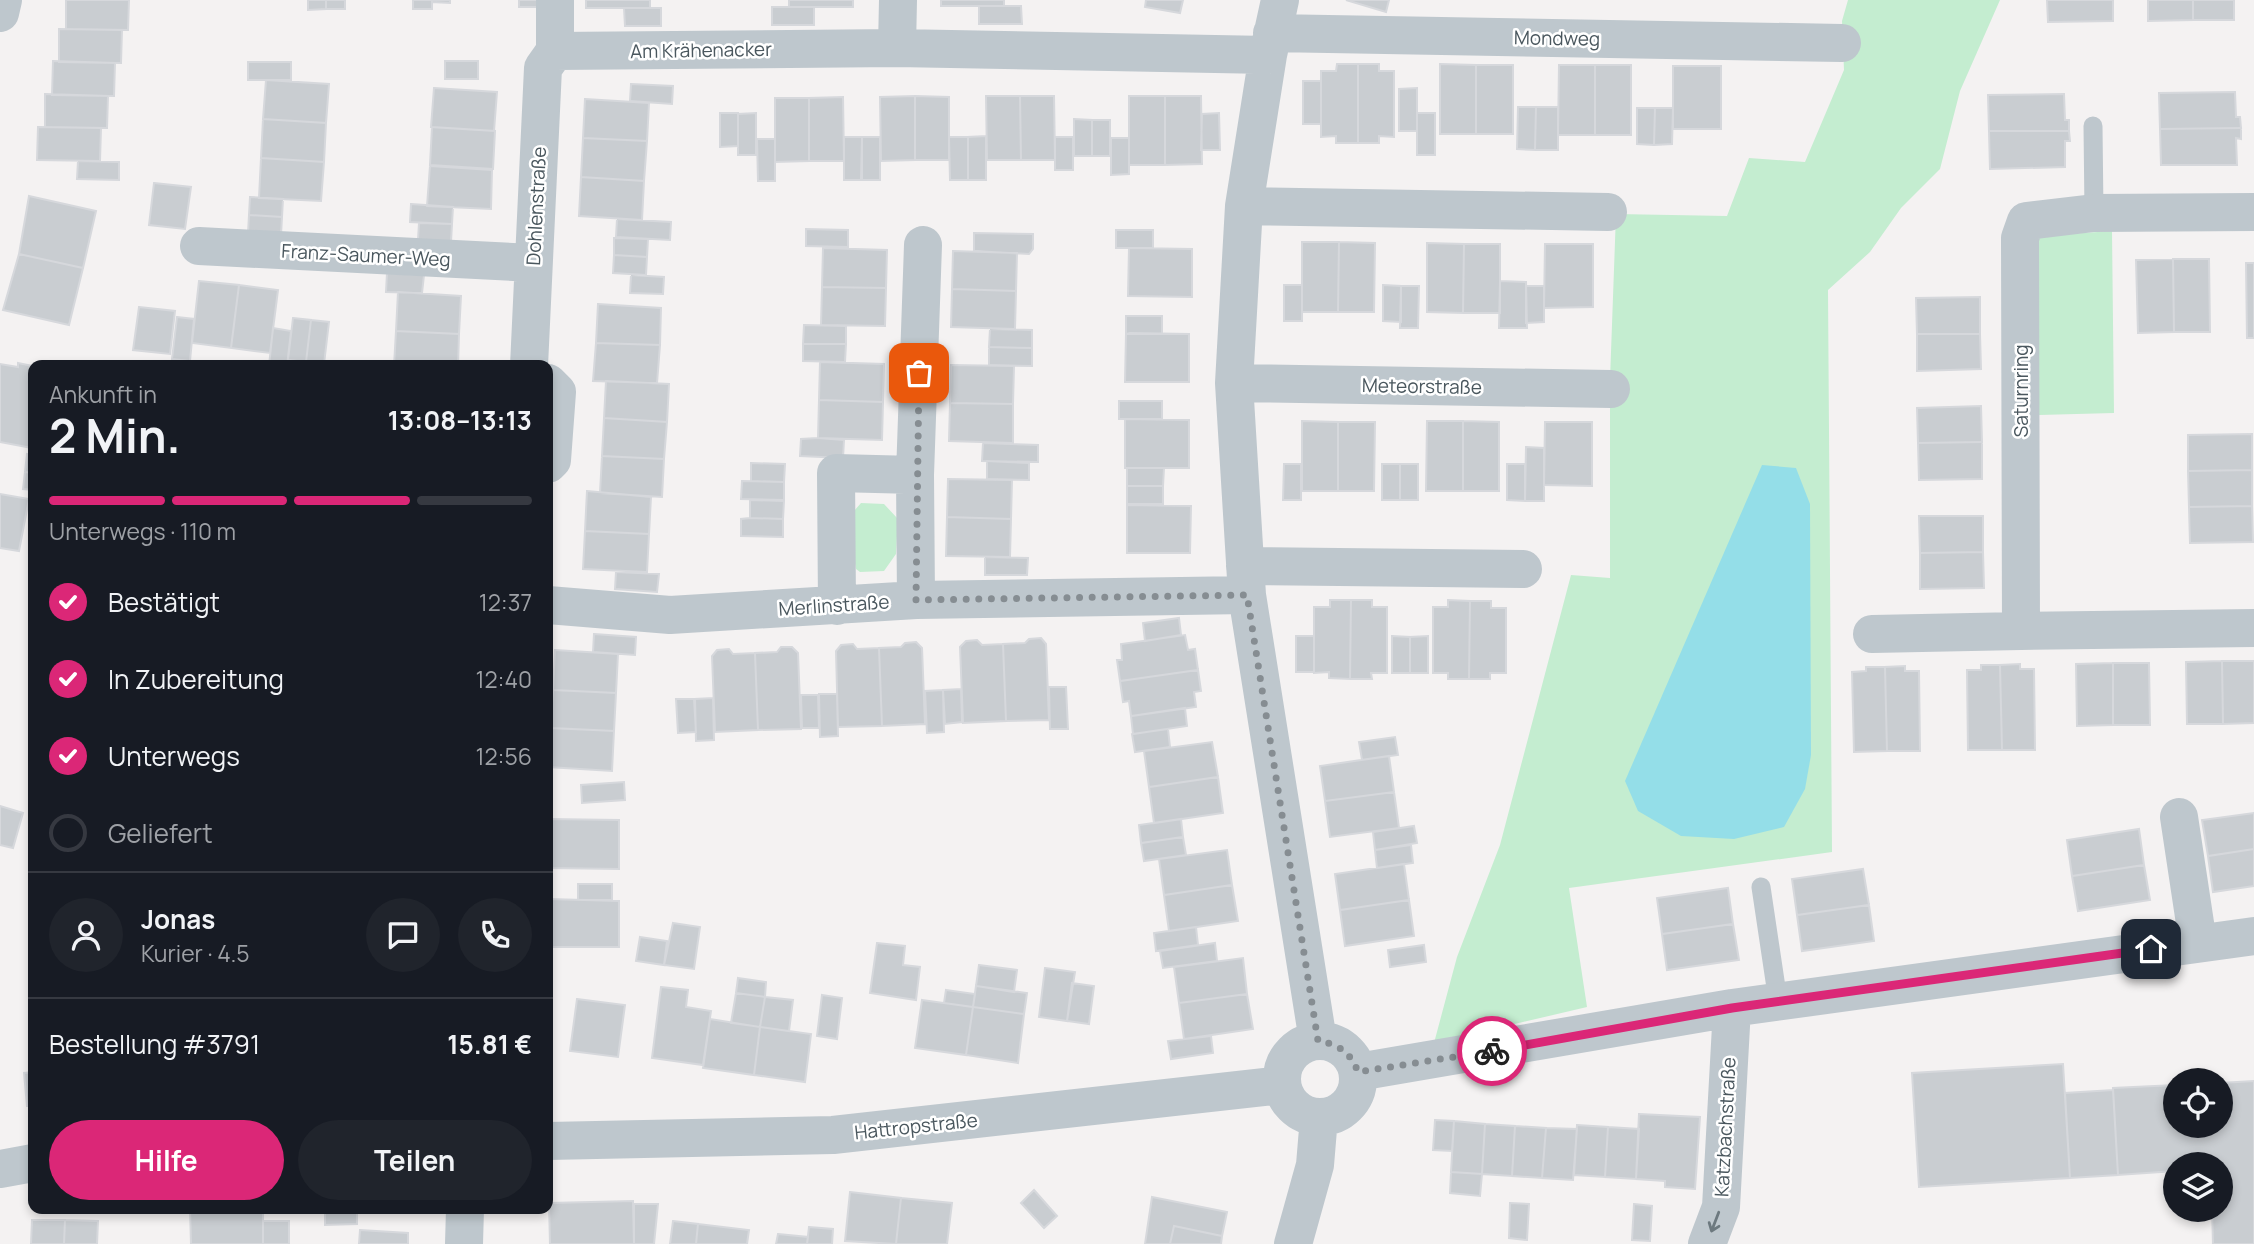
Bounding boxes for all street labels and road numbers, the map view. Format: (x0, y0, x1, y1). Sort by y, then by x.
street label: Mondweg (1514, 24, 1600, 52)
street label: Am Krähenacker (630, 36, 772, 64)
street label: Dohlenstraße (520, 146, 552, 266)
street label: Franz-Saumer-Weg (281, 238, 451, 272)
street label: Saturnring (2008, 344, 2034, 438)
street label: Meteorstraße (1362, 372, 1482, 400)
street label: Merlinstraße (778, 588, 890, 622)
street label: Katzbachstraße (1708, 1056, 1742, 1198)
street label: Hattropstraße (853, 1107, 979, 1145)

